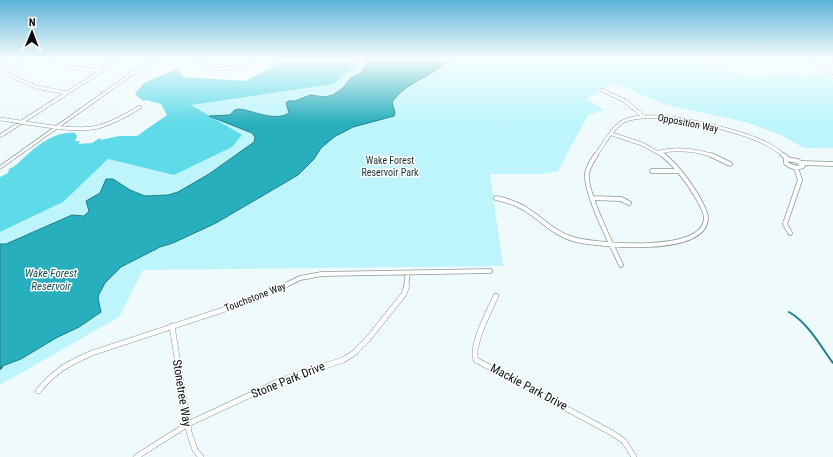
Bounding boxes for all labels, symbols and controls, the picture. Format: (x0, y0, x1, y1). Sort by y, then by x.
north arrow (12, 12, 52, 52)
text: N (29, 16, 36, 29)
street label: Opposition Way (657, 112, 719, 134)
park label: Wake Forest Reservoir Park (361, 155, 419, 178)
water label: Wake Forest Reservoir (25, 267, 78, 293)
street label: Touchstone Way (223, 280, 287, 314)
street label: Stonetree Way (170, 358, 194, 428)
street label: Stone Park Drive (249, 359, 327, 401)
street label: Mackie Park Drive (488, 361, 570, 413)

